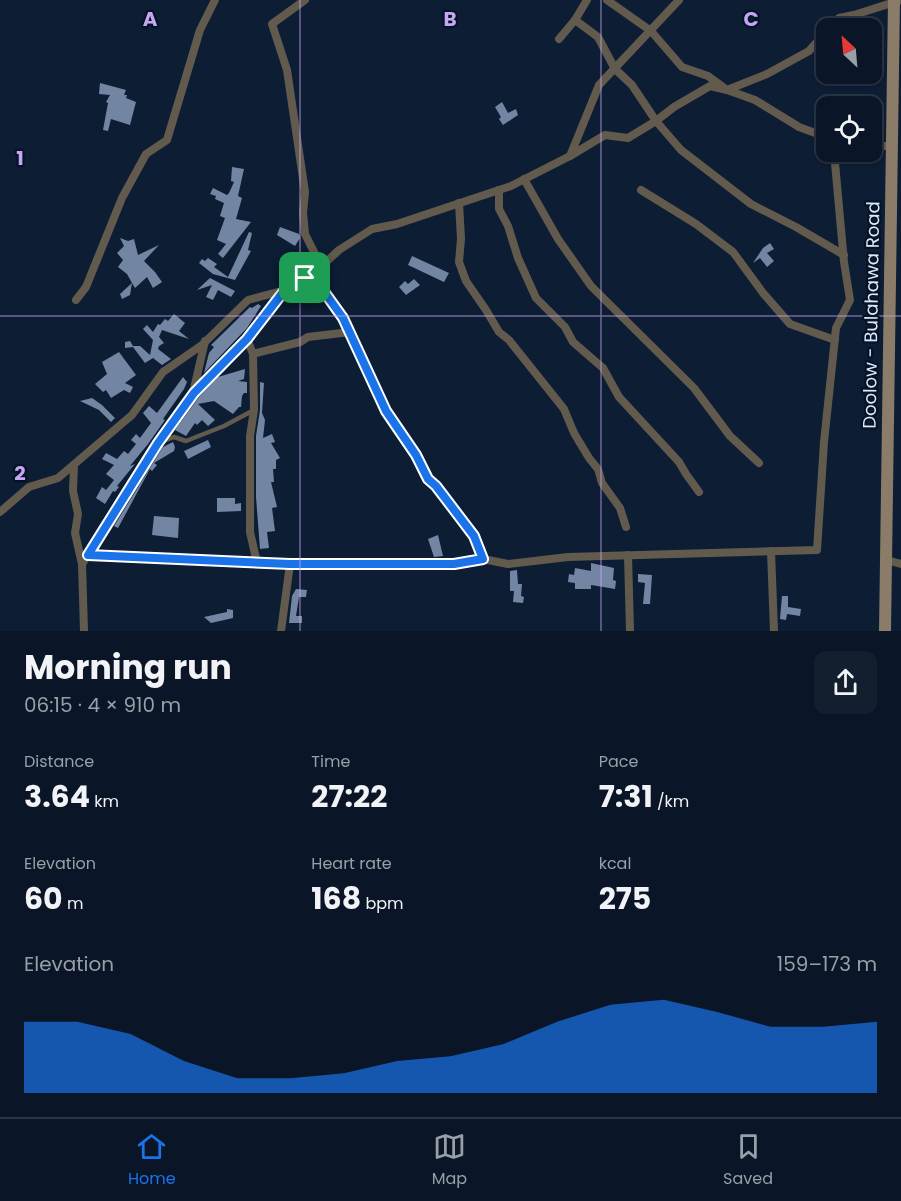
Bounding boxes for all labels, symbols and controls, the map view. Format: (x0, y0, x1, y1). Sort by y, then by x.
text: A (143, 5, 158, 33)
text: B (443, 5, 457, 33)
text: C (743, 5, 759, 33)
north arrow (816, 18, 882, 84)
map controls (816, 18, 882, 162)
button: locate (816, 96, 882, 162)
text: 1 (16, 144, 24, 172)
street label: Doolow - Bulahawa Road (857, 201, 885, 429)
pin (279, 252, 330, 303)
icon: arrive (288, 261, 321, 294)
text: 2 (14, 459, 26, 487)
text: Morning run (24, 644, 232, 691)
button: share (814, 651, 877, 714)
text: 06:15 · 4 × 910 m (24, 691, 181, 719)
text: Distance (24, 750, 94, 773)
text: Time (311, 750, 350, 773)
text: Pace (599, 750, 638, 773)
text: 3.64 (24, 775, 90, 818)
text: 27:22 (311, 775, 387, 818)
text: 7:31 (599, 775, 653, 818)
text: km (90, 790, 119, 813)
text: /km (653, 790, 689, 813)
text: Elevation (24, 852, 96, 875)
text: Heart rate (311, 852, 392, 875)
text: kcal (599, 852, 631, 875)
text: 60 (24, 877, 63, 920)
text: 168 (311, 877, 361, 920)
text: 275 (599, 877, 651, 920)
text: m (63, 892, 83, 915)
text: bpm (361, 892, 404, 915)
text: Elevation (24, 950, 114, 978)
text: 159–173 m (777, 950, 877, 978)
tab: Home (128, 1130, 176, 1191)
tab: Map (432, 1130, 467, 1191)
tab: Saved (723, 1130, 773, 1191)

